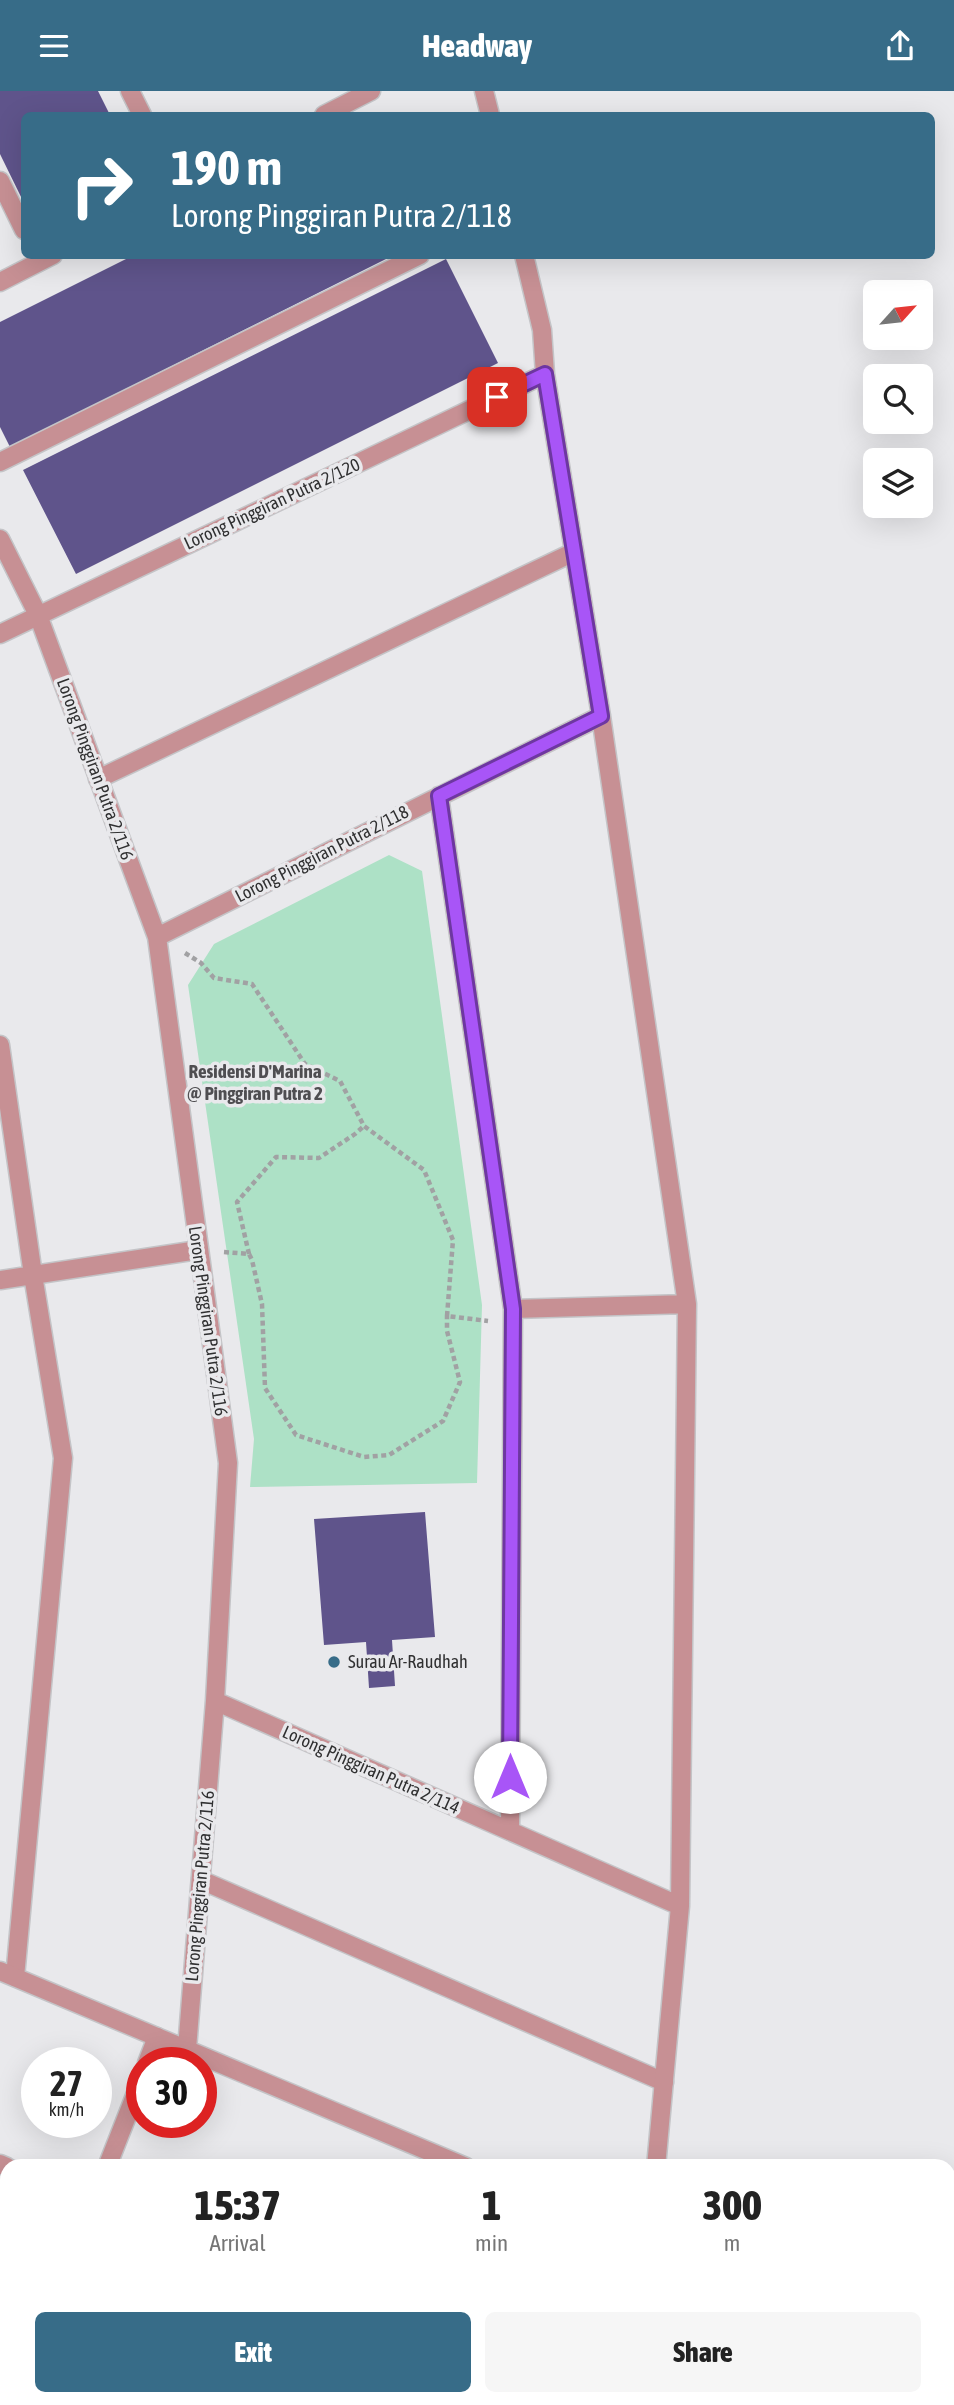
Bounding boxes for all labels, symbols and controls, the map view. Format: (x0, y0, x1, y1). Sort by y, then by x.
icon: menu (35, 27, 73, 65)
text: Headway (422, 27, 532, 64)
icon: share (881, 27, 919, 65)
text: 190 m (171, 139, 282, 195)
icon: right (56, 140, 147, 231)
text: Lorong Pinggiran Putra 2/118 (171, 197, 512, 234)
north arrow (863, 280, 933, 350)
map controls (863, 280, 933, 518)
button: search (863, 364, 933, 434)
pin (467, 367, 527, 427)
icon: arrive (478, 378, 516, 416)
button: layers (863, 448, 933, 518)
street label: Lorong Pinggiran Putra 2/120 (181, 454, 363, 554)
street label: Lorong Pinggiran Putra 2/116 (53, 675, 138, 862)
street label: Lorong Pinggiran Putra 2/118 (232, 801, 412, 906)
district label: Residensi D'Marina @ Pinggiran Putra 2 (187, 1060, 323, 1104)
street label: Lorong Pinggiran Putra 2/116 (185, 1225, 232, 1417)
place label: Surau Ar-Raudhah (348, 1651, 468, 1672)
marker: Surau Ar-Raudhah (326, 1654, 342, 1670)
street label: Lorong Pinggiran Putra 2/114 (279, 1721, 463, 1818)
position arrow (473, 1740, 547, 1814)
street label: Lorong Pinggiran Putra 2/116 (181, 1790, 218, 1982)
speed limit sign: 30 (126, 2047, 217, 2138)
text: 27 (50, 2063, 83, 2103)
text: km/h (49, 2099, 84, 2120)
text: 15:37 (194, 2181, 281, 2229)
text: 1 (482, 2181, 501, 2229)
text: 300 (702, 2181, 762, 2229)
text: Arrival (209, 2230, 266, 2256)
text: min (475, 2230, 508, 2256)
text: m (724, 2230, 740, 2256)
button: Exit (35, 2312, 471, 2392)
button: Share (485, 2312, 921, 2392)

